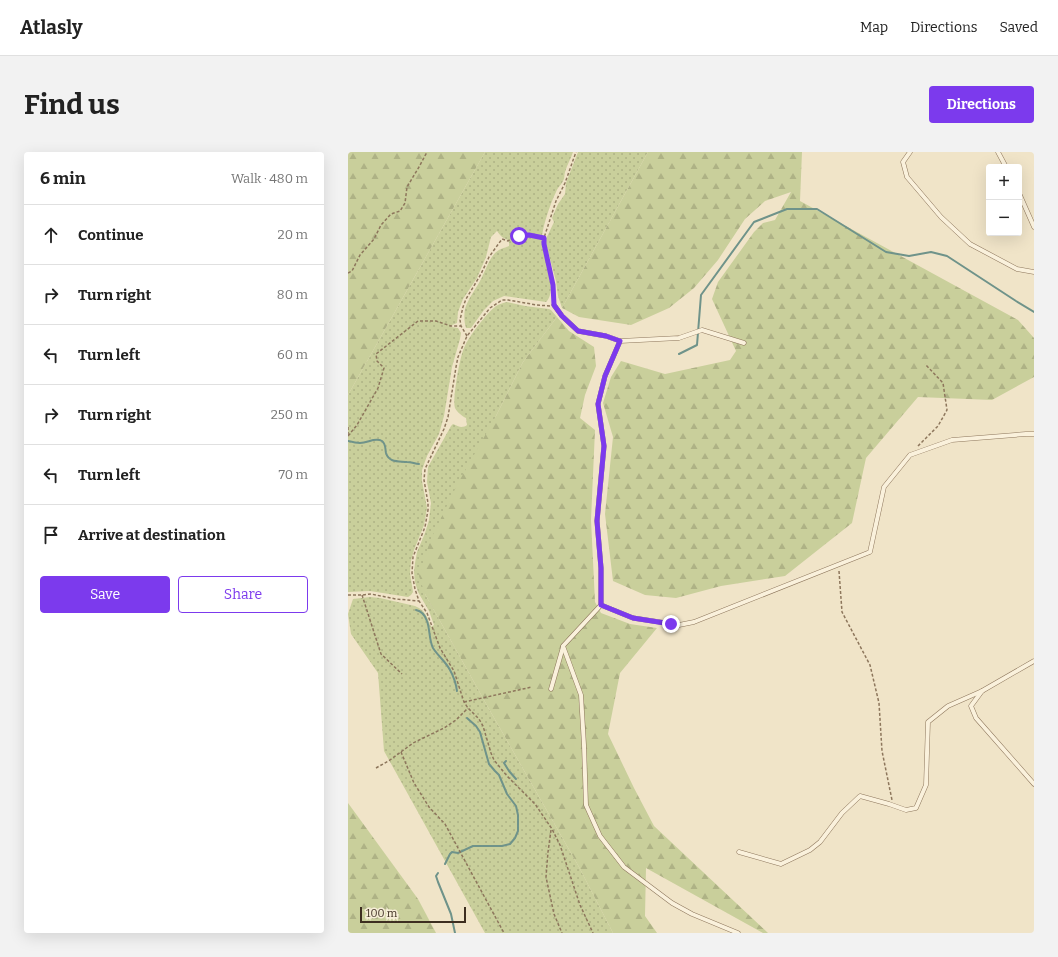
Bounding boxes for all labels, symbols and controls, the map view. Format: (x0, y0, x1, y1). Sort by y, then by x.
text: Atlasly (20, 16, 82, 39)
text: Map (860, 19, 888, 36)
text: Directions (910, 19, 978, 36)
text: Saved (1000, 19, 1038, 36)
button: Directions (929, 86, 1034, 123)
text: Find us (24, 88, 120, 121)
map controls (986, 164, 1022, 236)
button: + (986, 164, 1022, 200)
text: 6 min (40, 168, 86, 189)
text: Walk · 480 m (231, 171, 308, 186)
button: − (986, 200, 1022, 236)
icon: ahead (40, 224, 62, 246)
text: Continue (78, 226, 144, 244)
text: 20 m (278, 227, 308, 242)
route start (510, 227, 528, 245)
icon: right (40, 284, 62, 306)
text: Turn right (78, 286, 151, 304)
text: 80 m (277, 287, 308, 302)
icon: left (40, 344, 62, 366)
text: Turn left (78, 346, 140, 364)
text: 60 m (277, 347, 308, 362)
icon: right (40, 404, 62, 426)
text: Turn right (78, 406, 151, 424)
text: 250 m (271, 407, 308, 422)
icon: left (40, 464, 62, 486)
text: Turn left (78, 466, 140, 484)
text: 70 m (278, 467, 308, 482)
icon: arrive (40, 524, 62, 546)
text: Arrive at destination (78, 526, 225, 544)
button: Save (40, 576, 170, 613)
button: Share (178, 576, 308, 613)
route end (662, 615, 680, 633)
scale bar (360, 905, 466, 924)
text: 100 m (366, 907, 397, 920)

